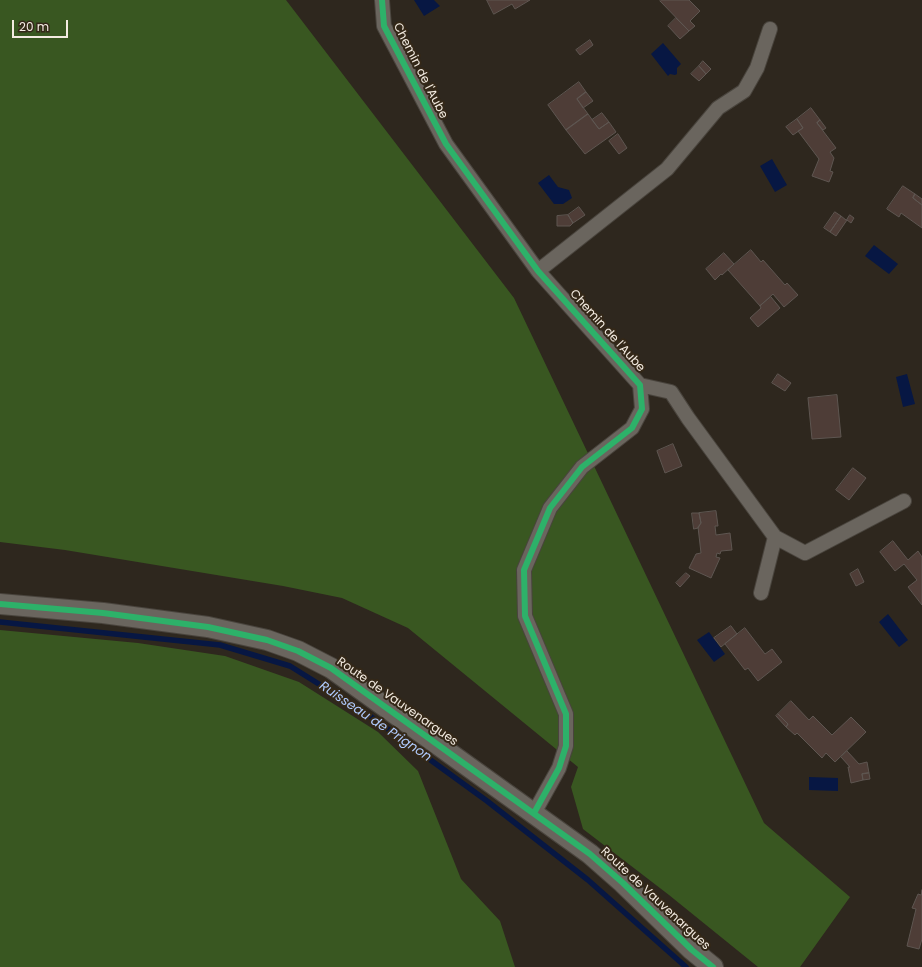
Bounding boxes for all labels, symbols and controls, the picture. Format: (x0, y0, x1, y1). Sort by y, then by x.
scale bar (14, 12, 70, 38)
text: 20 m (19, 18, 49, 35)
street label: Chemin de l'Aube (390, 21, 450, 121)
street label: Chemin de l'Aube (566, 287, 648, 375)
street label: Route de Vauvenargues (334, 655, 460, 749)
water label: Ruisseau de Prignon (316, 679, 434, 765)
street label: Route de Vauvenargues (597, 845, 713, 953)

